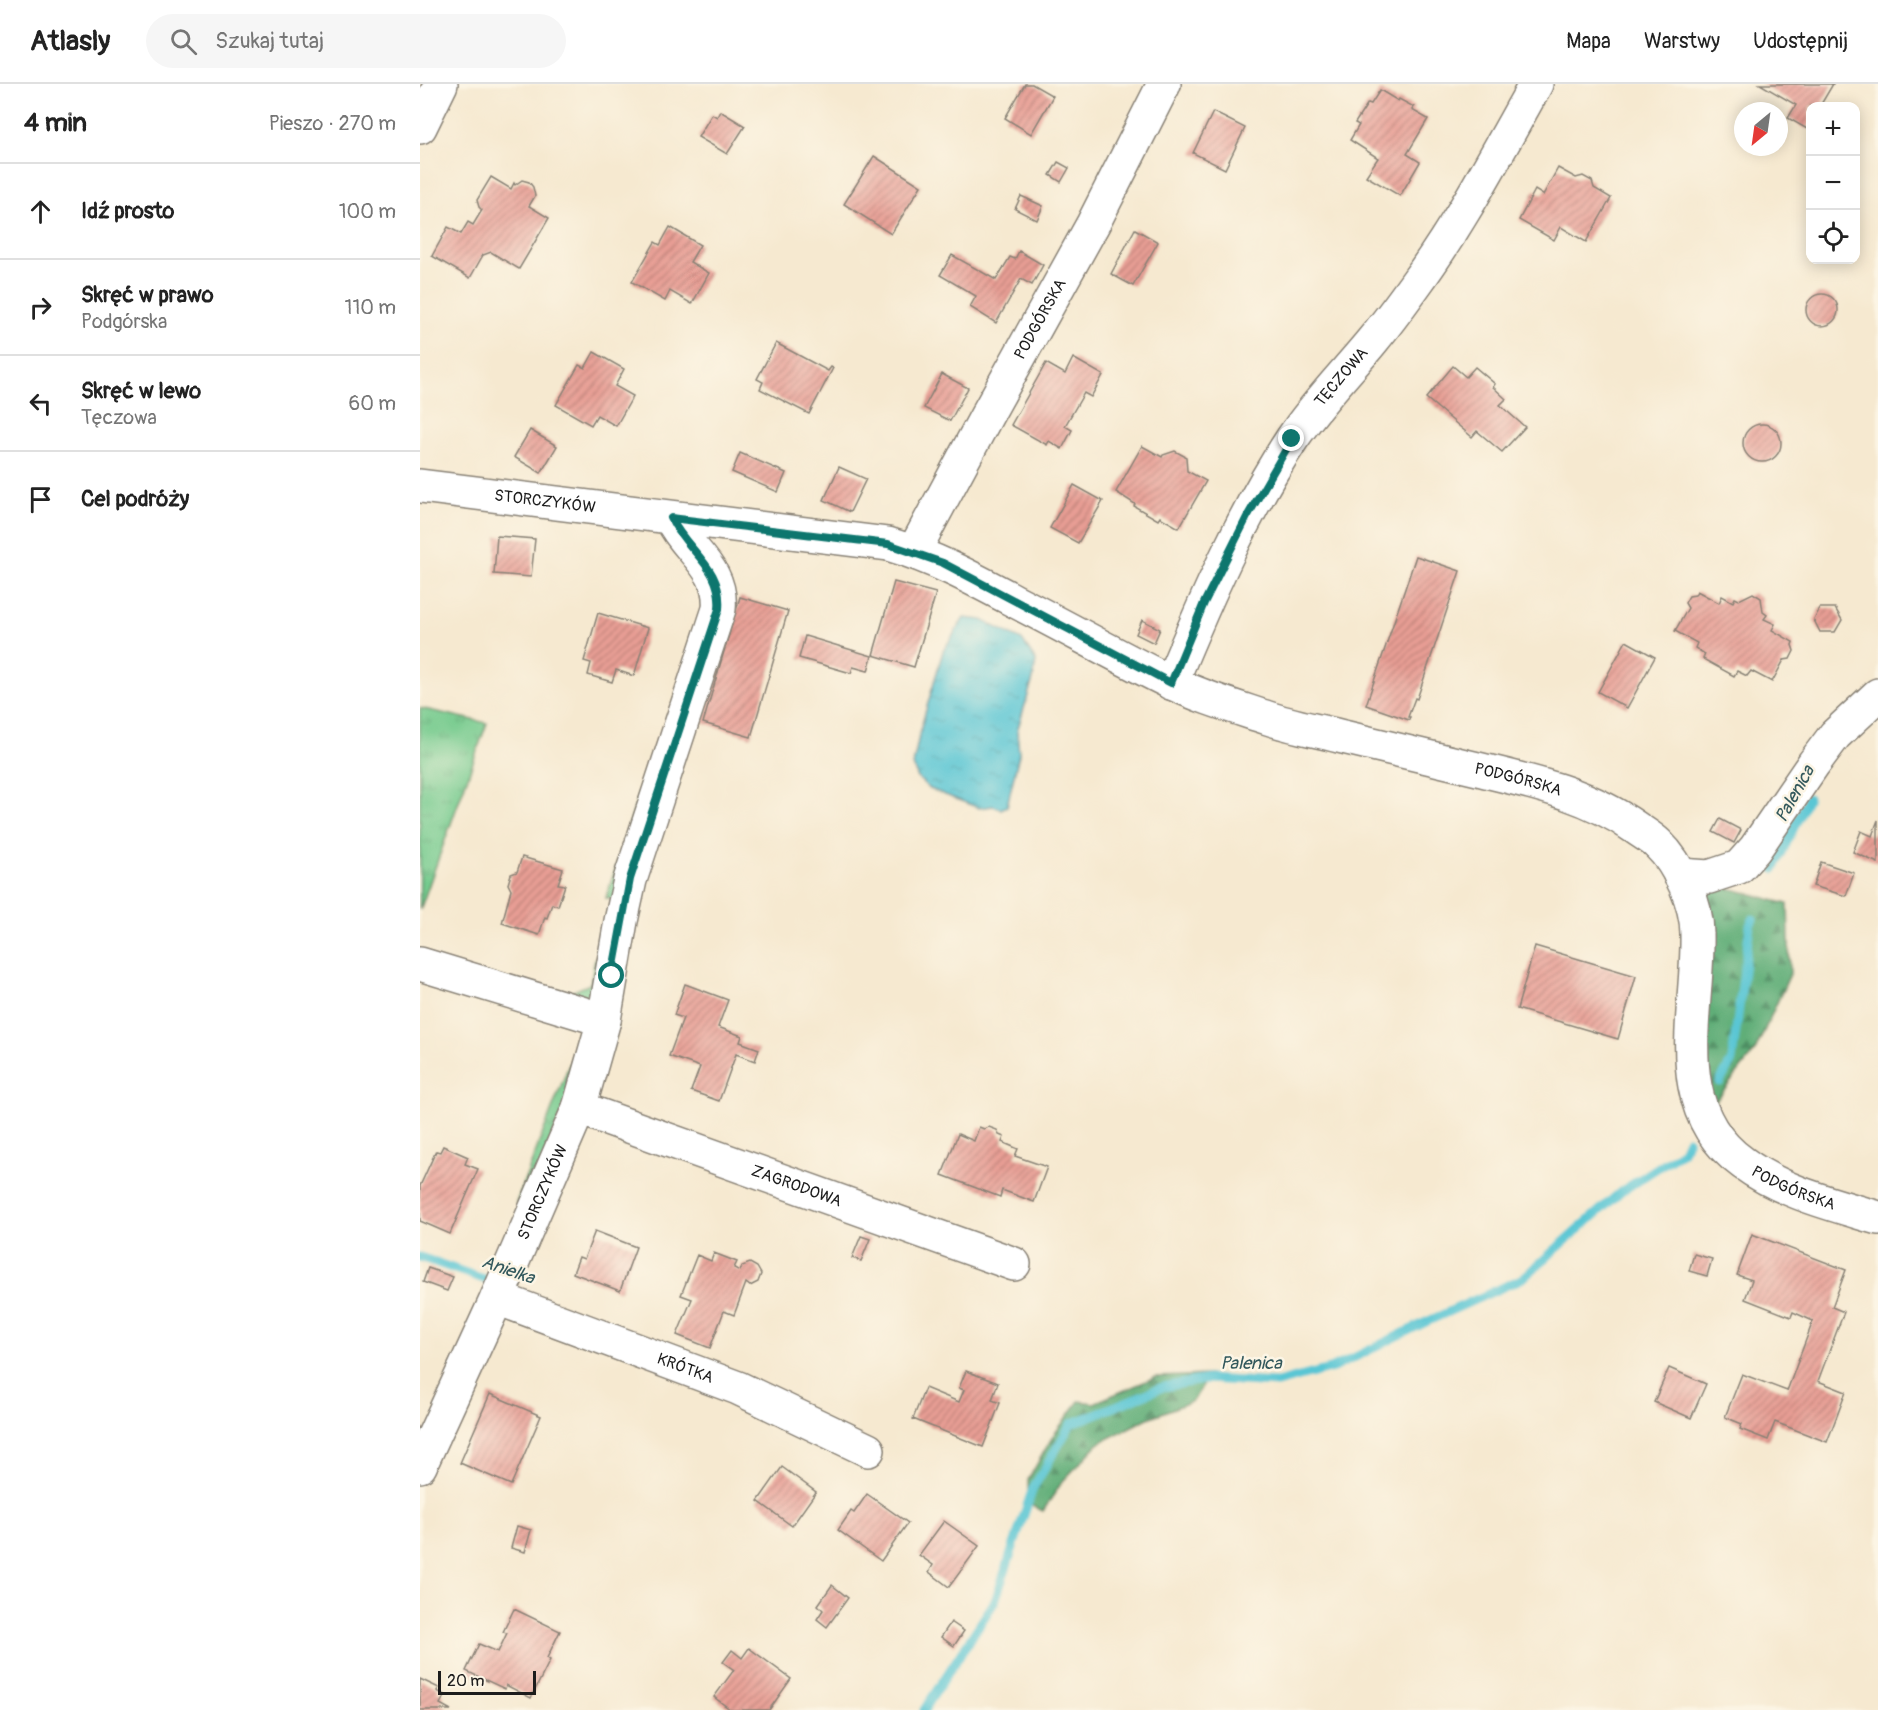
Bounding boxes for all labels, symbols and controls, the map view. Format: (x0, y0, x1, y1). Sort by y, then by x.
search box (146, 14, 566, 68)
text: Atlasly (30, 24, 110, 59)
icon: search (167, 25, 200, 58)
text: Szukaj tutaj (215, 27, 324, 55)
text: Mapa (1566, 28, 1611, 55)
text: Warstwy (1644, 28, 1720, 55)
text: Udostępnij (1753, 28, 1848, 55)
north arrow (1734, 102, 1788, 156)
map controls (1806, 102, 1860, 264)
button: + (1806, 102, 1860, 156)
text: 4 min (24, 107, 87, 139)
text: Pieszo · 270 m (269, 111, 396, 136)
button: − (1806, 156, 1860, 210)
icon: ahead (24, 195, 57, 228)
text: Idź prosto (81, 197, 174, 225)
text: 100 m (339, 199, 396, 224)
button: locate (1806, 210, 1860, 264)
street label: PODGÓRSKA (1010, 275, 1071, 363)
text: Skręć w prawo (81, 281, 214, 309)
icon: right (24, 291, 57, 324)
text: 110 m (345, 295, 396, 320)
text: Podgórska (81, 309, 167, 334)
street label: TĘCZOWA (1310, 343, 1372, 411)
text: Skręć w lewo (81, 377, 201, 405)
icon: left (24, 387, 57, 420)
text: 60 m (349, 391, 396, 416)
text: Tęczowa (81, 405, 157, 430)
route end (1278, 425, 1304, 451)
icon: arrive (24, 483, 57, 516)
text: Cel podróży (81, 485, 189, 513)
street label: STORCZYKÓW (493, 485, 597, 518)
street label: PODGÓRSKA (1473, 759, 1564, 801)
water label: Palenica (1770, 760, 1821, 826)
route start (598, 962, 624, 988)
street label: STORCZYKÓW (513, 1141, 572, 1243)
street label: ZAGRODOWA (749, 1161, 844, 1211)
street label: PODGÓRSKA (1748, 1161, 1838, 1215)
water label: Anielka (479, 1250, 539, 1290)
street label: KRÓTKA (654, 1349, 716, 1388)
water label: Palenica (1220, 1352, 1283, 1375)
scale bar (438, 1668, 536, 1696)
text: 20 m (447, 1671, 485, 1691)

